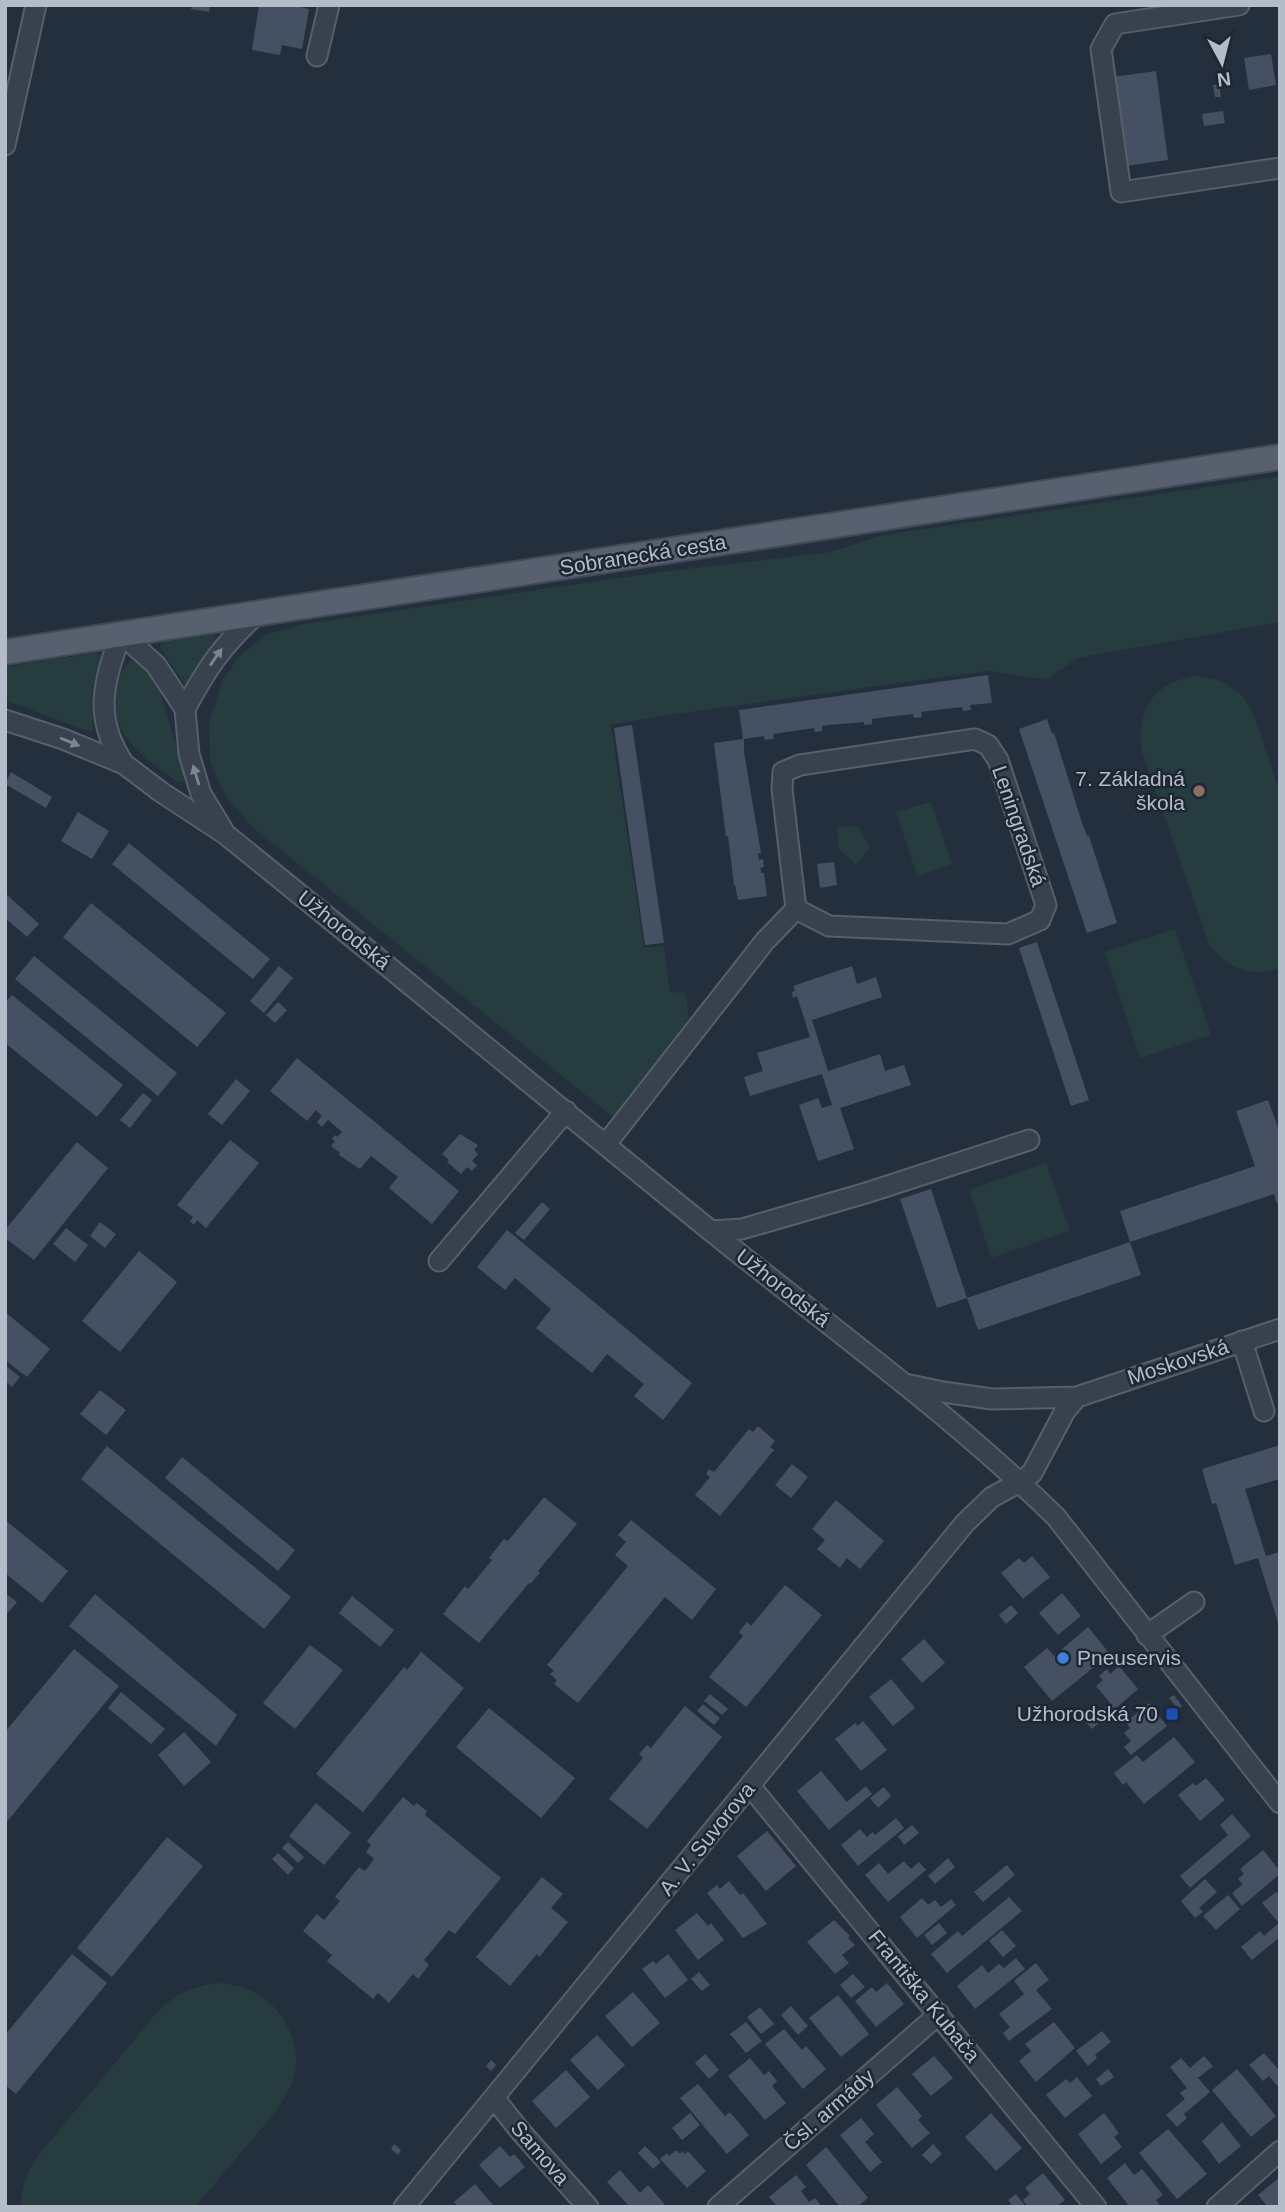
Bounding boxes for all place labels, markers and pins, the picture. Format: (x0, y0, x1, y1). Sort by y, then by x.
place label: 7. Základná škola (1075, 767, 1185, 814)
marker: 7. Základná škola (1191, 783, 1207, 799)
place label: Pneuservis (1077, 1646, 1181, 1669)
marker: Pneuservis (1055, 1650, 1071, 1666)
place label: Užhorodská 70 (1017, 1702, 1158, 1725)
marker: Užhorodská 70 (1164, 1706, 1180, 1722)

